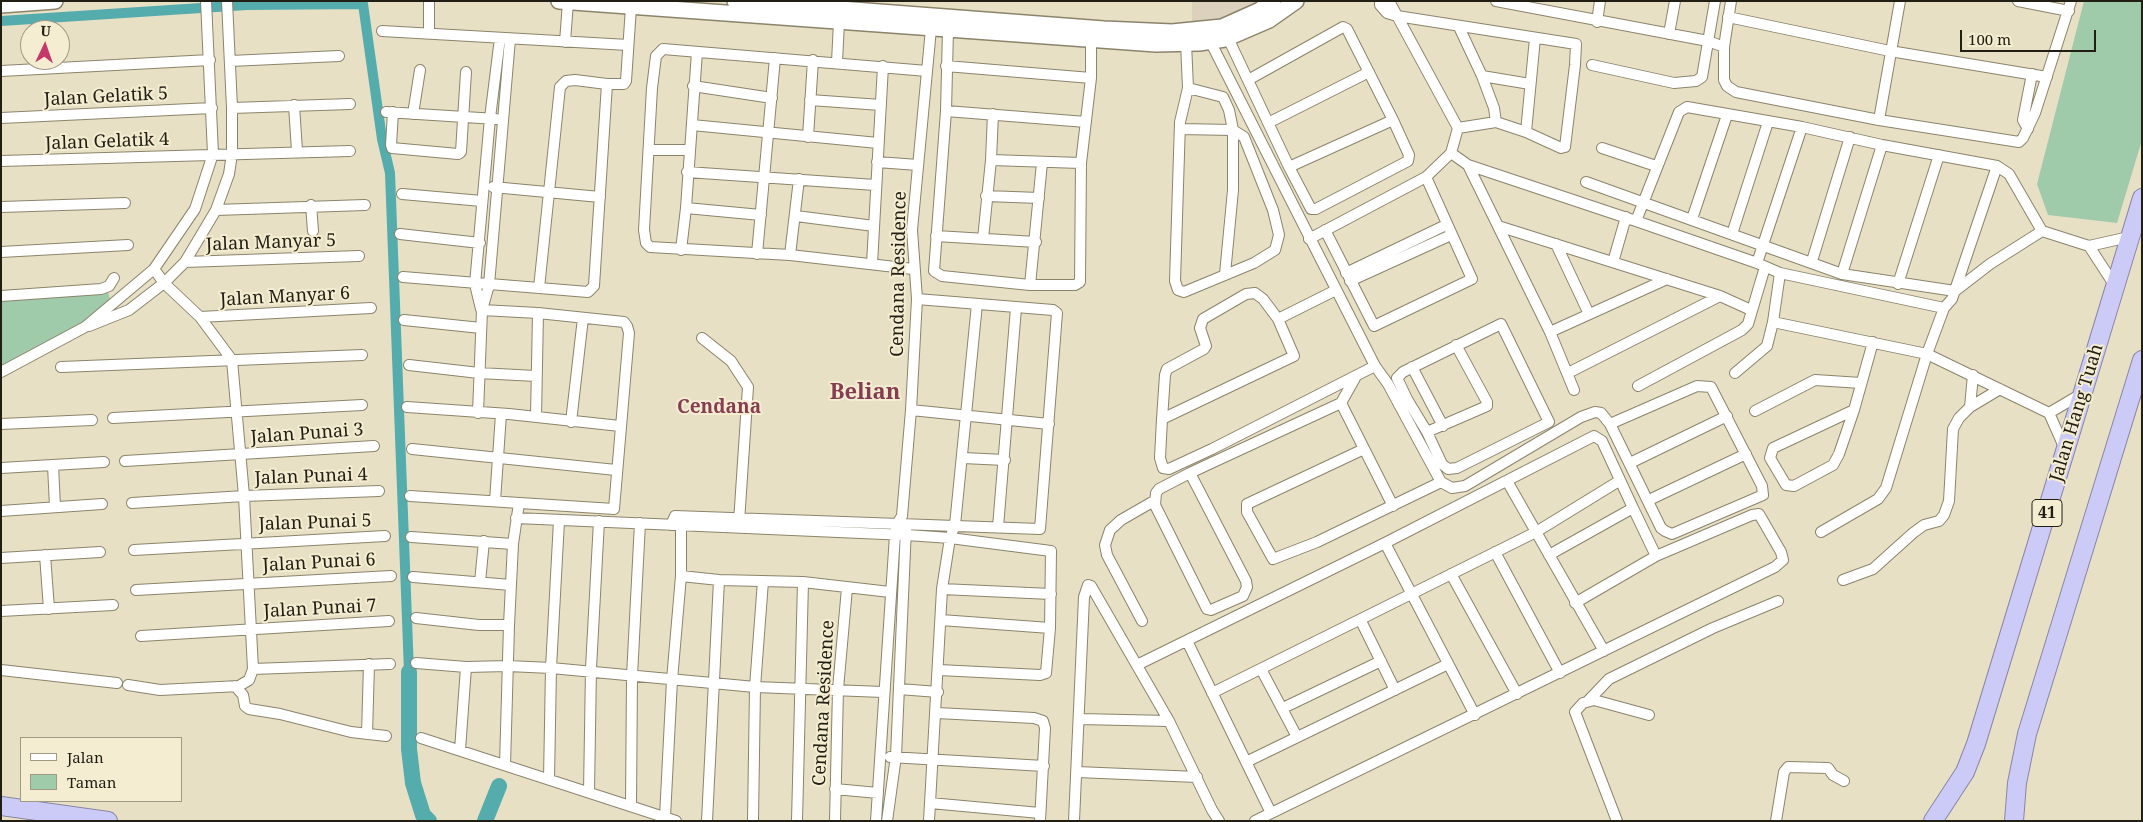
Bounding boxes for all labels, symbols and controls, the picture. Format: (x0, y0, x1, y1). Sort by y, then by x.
north arrow (20, 20, 70, 70)
scale bar (1963, 20, 2099, 52)
text: U (40, 21, 51, 40)
text: 100 m (1968, 29, 2011, 49)
street label: Jalan Gelatik 5 (43, 83, 169, 111)
street label: Jalan Gelatik 4 (45, 129, 169, 155)
street label: Cendana Residence (887, 191, 911, 357)
street label: Jalan Manyar 5 (205, 230, 337, 256)
street label: Jalan Manyar 6 (219, 283, 351, 311)
street label: Jalan Hang Tuah (2046, 341, 2108, 485)
district label: Belian (830, 380, 900, 406)
district label: Cendana (677, 397, 761, 419)
street label: Jalan Punai 3 (250, 419, 364, 449)
street label: Jalan Punai 4 (254, 464, 368, 490)
road number: 41 (2032, 499, 2062, 526)
street label: Jalan Punai 5 (258, 510, 372, 536)
street label: Jalan Punai 6 (262, 549, 376, 577)
street label: Jalan Punai 7 (263, 595, 377, 623)
street label: Cendana Residence (809, 620, 839, 786)
legend (20, 737, 182, 802)
text: Jalan (67, 747, 104, 767)
text: Taman (67, 772, 117, 792)

